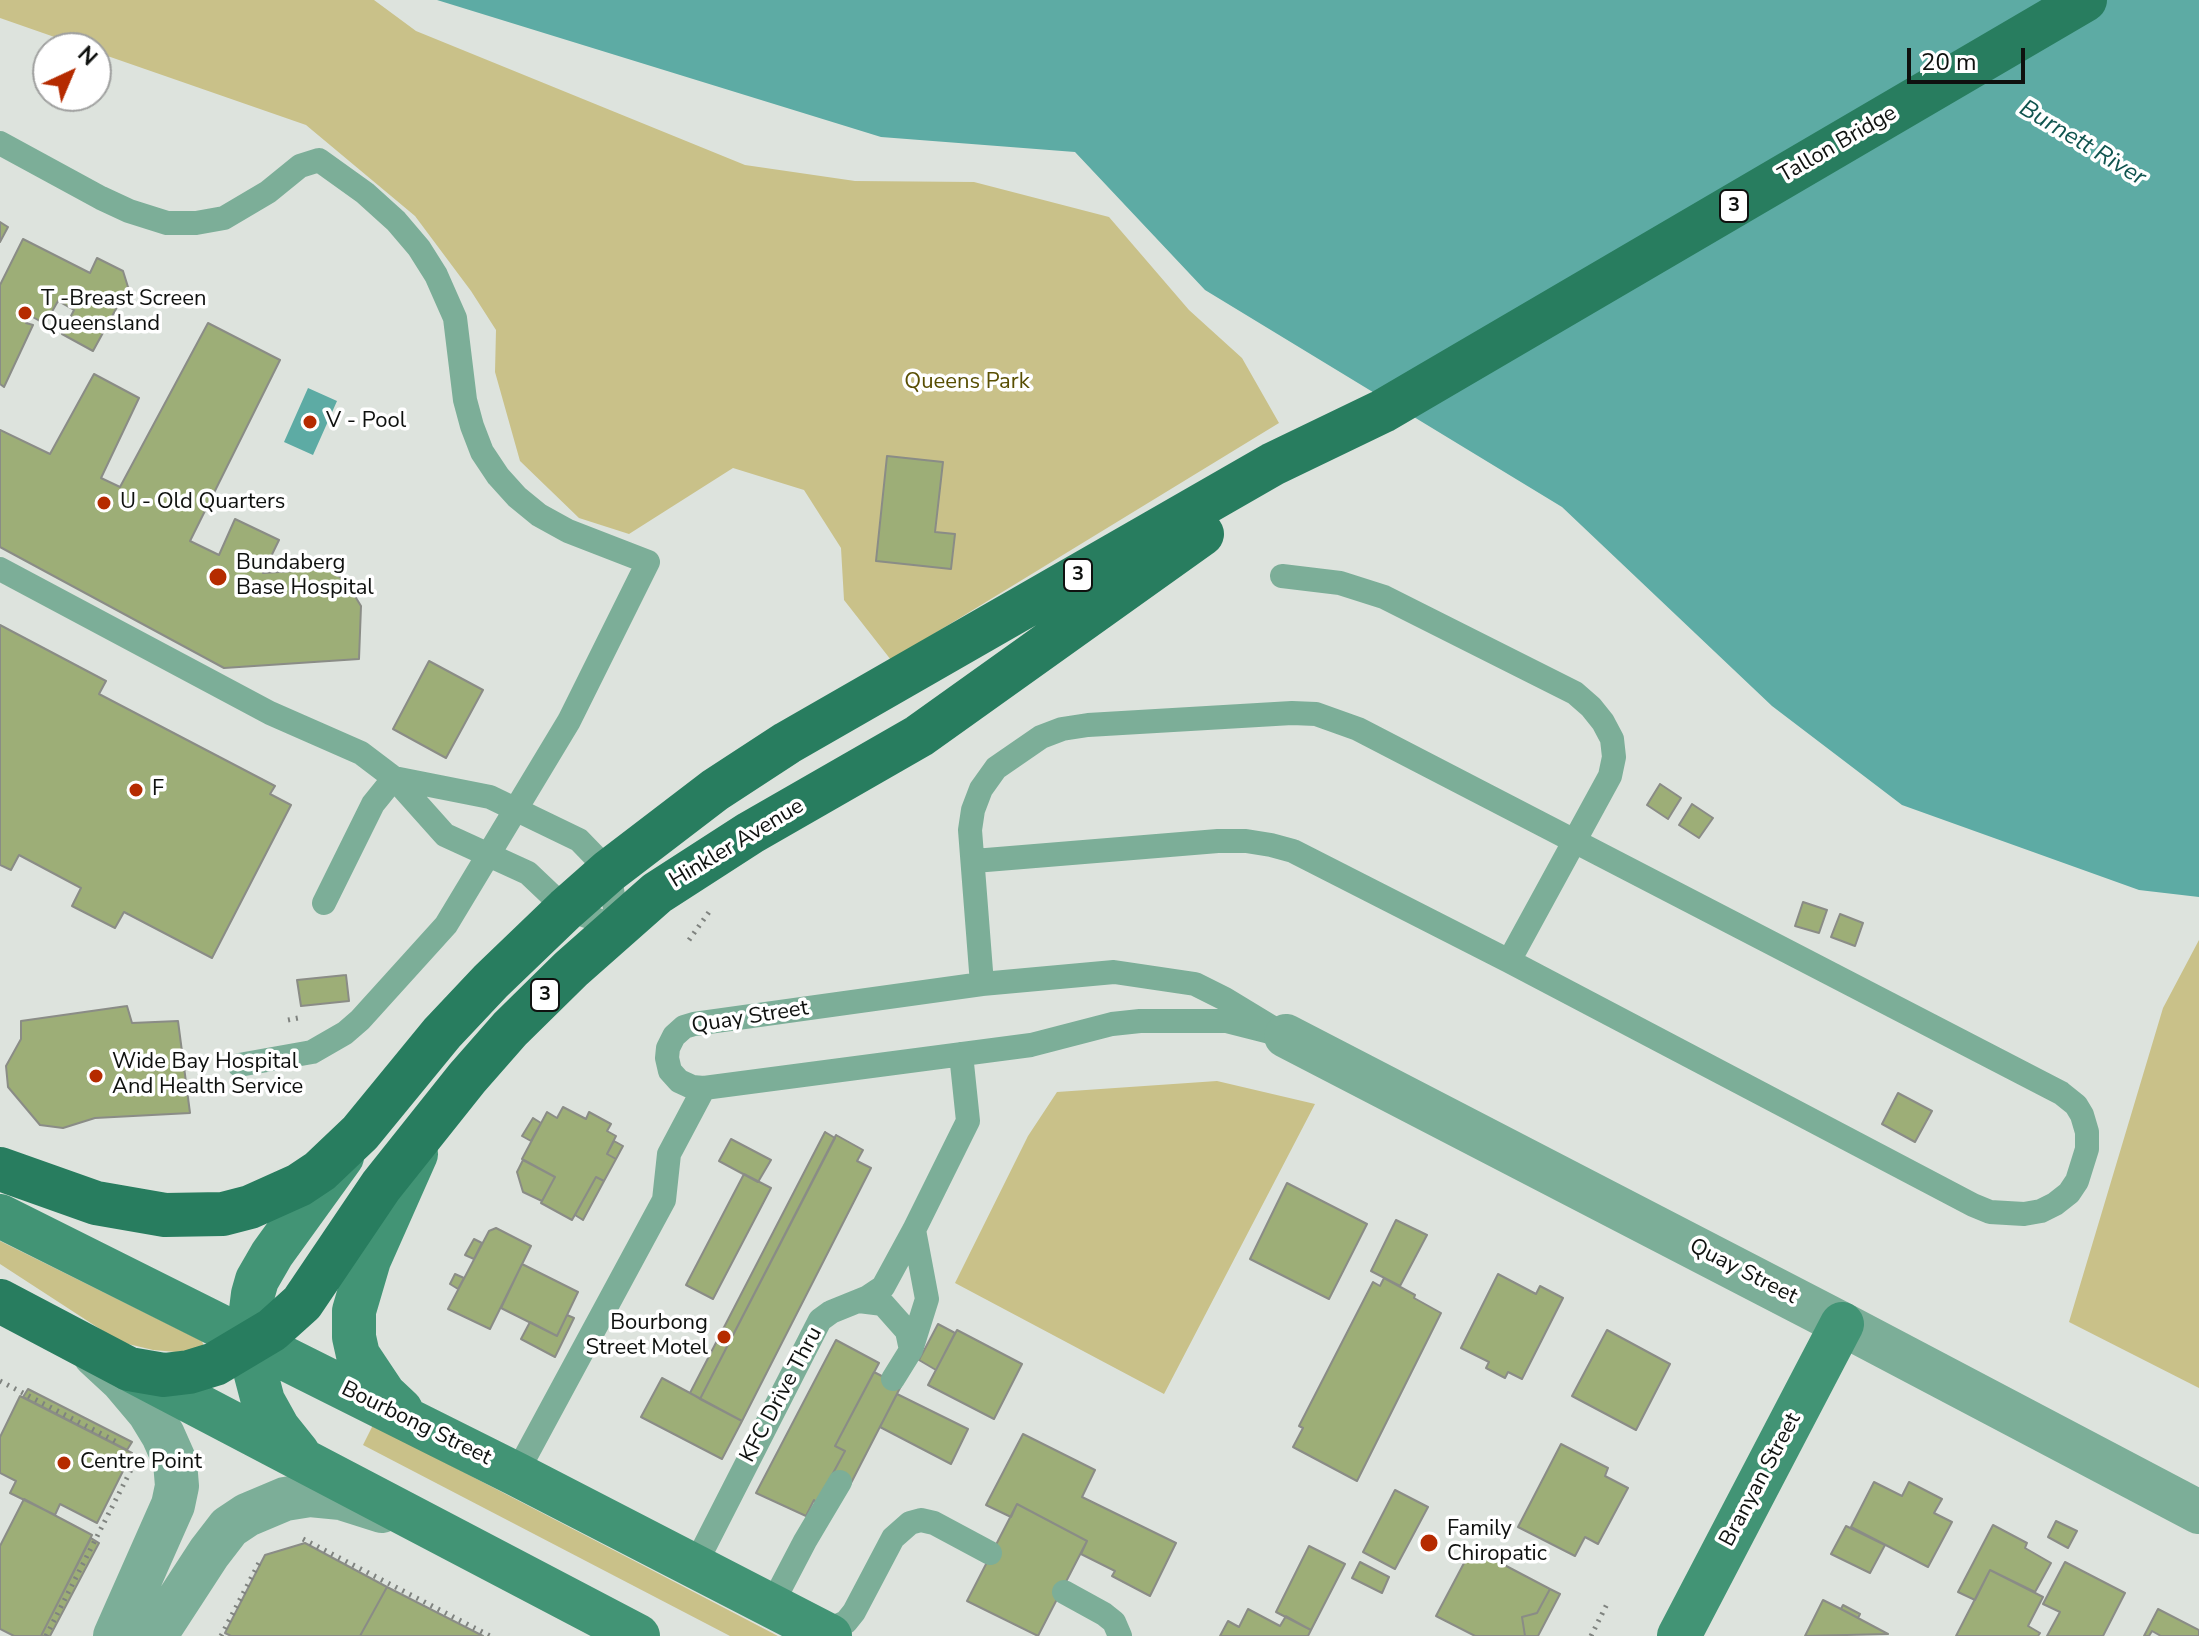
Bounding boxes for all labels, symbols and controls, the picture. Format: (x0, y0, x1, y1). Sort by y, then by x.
north arrow (32, 32, 112, 112)
scale bar (1911, 32, 2029, 82)
text: N (71, 40, 104, 73)
text: 20 m (1921, 46, 1977, 78)
water label: Burnett River (2014, 95, 2150, 193)
street label: Tallon Bridge (1774, 101, 1902, 189)
road number: 3 (1720, 190, 1748, 222)
place label: T -Breast Screen Queensland (41, 287, 206, 338)
marker: T -Breast Screen Queensland (16, 304, 34, 322)
park label: Queens Park (904, 370, 1030, 396)
place label: V - Pool (326, 409, 406, 435)
marker: V - Pool (301, 413, 319, 431)
place label: U - Old Quarters (120, 490, 285, 516)
marker: U - Old Quarters (95, 494, 113, 512)
place label: Bundaberg Base Hospital (236, 551, 374, 602)
road number: 3 (1064, 559, 1092, 591)
marker: Bundaberg Base Hospital (207, 566, 229, 588)
place label: F (152, 777, 164, 803)
marker: F (127, 781, 145, 799)
street label: Hinkler Avenue (665, 794, 809, 894)
road number: 3 (531, 979, 559, 1011)
street label: Quay Street (690, 996, 810, 1040)
place label: Wide Bay Hospital And Health Service (112, 1050, 303, 1102)
marker: Wide Bay Hospital And Health Service (87, 1067, 105, 1085)
street label: Quay Street (1685, 1234, 1801, 1310)
place label: Bourbong Street Motel (586, 1311, 708, 1362)
street label: KFC Drive Thru (735, 1323, 829, 1467)
marker: Bourbong Street Motel (715, 1328, 733, 1346)
street label: Bourbong Street (337, 1376, 495, 1472)
street label: Branyan Street (1715, 1409, 1807, 1551)
place label: Centre Point (80, 1450, 202, 1476)
marker: Centre Point (55, 1454, 73, 1472)
place label: Family Chiropatic (1447, 1517, 1547, 1568)
marker: Family Chiropatic (1418, 1532, 1440, 1554)

